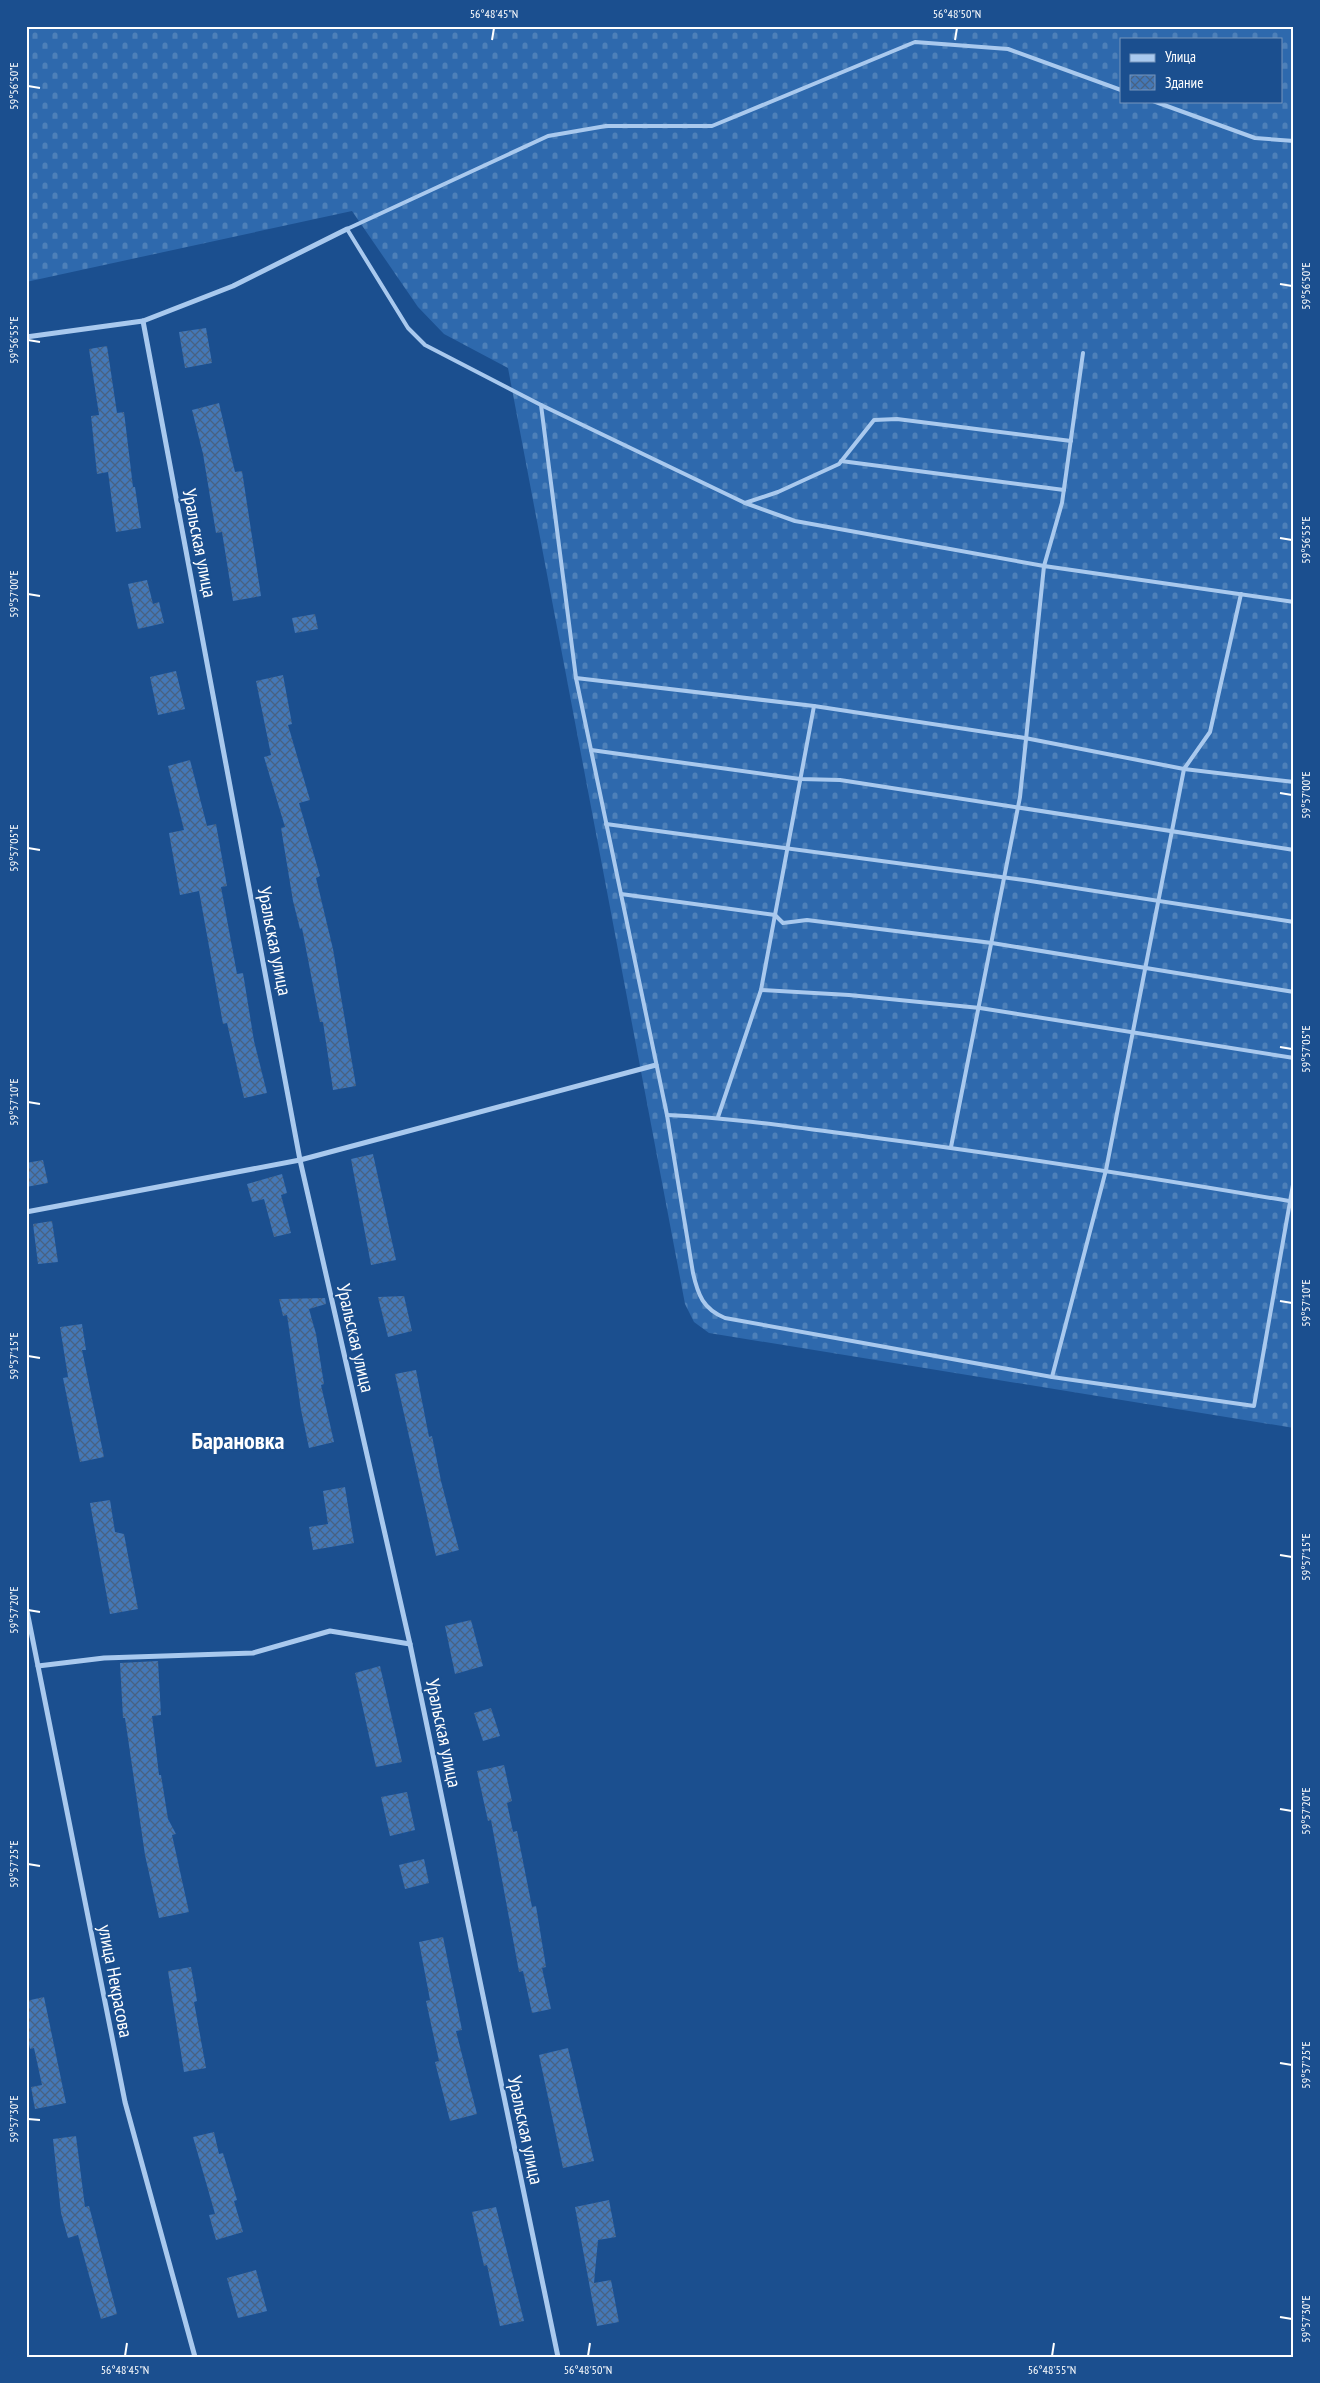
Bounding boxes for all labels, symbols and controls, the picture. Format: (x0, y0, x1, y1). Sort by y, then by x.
text: 56°48'45"N (470, 6, 518, 21)
text: 56°48'50"N (933, 6, 981, 21)
legend (1120, 38, 1282, 102)
text: Улица (1165, 47, 1196, 66)
text: 59°56'50"E (6, 62, 21, 110)
text: Здание (1165, 73, 1203, 92)
text: 59°56'50"E (1298, 262, 1313, 310)
text: 59°56'55"E (6, 316, 21, 364)
street label: Уральская улица (178, 487, 222, 599)
text: 59°56'55"E (1298, 516, 1313, 564)
text: 59°57'00"E (6, 570, 21, 618)
text: 59°57'00"E (1298, 771, 1313, 819)
text: 59°57'05"E (6, 824, 21, 872)
street label: Уральская улица (253, 885, 297, 997)
text: 59°57'05"E (1298, 1025, 1313, 1073)
text: 59°57'10"E (6, 1078, 21, 1126)
text: 59°57'10"E (1298, 1279, 1313, 1327)
street label: Уральская улица (332, 1282, 380, 1394)
text: 59°57'15"E (6, 1332, 21, 1380)
district label: Барановка (191, 1425, 285, 1456)
text: 59°57'15"E (1298, 1533, 1313, 1581)
text: 59°57'20"E (6, 1586, 21, 1634)
street label: Уральская улица (421, 1677, 467, 1789)
text: 59°57'20"E (1298, 1787, 1313, 1835)
text: 59°57'25"E (6, 1840, 21, 1888)
street label: улица Некрасова (93, 1923, 139, 2039)
text: 59°57'25"E (1298, 2041, 1313, 2089)
street label: Уральская улица (503, 2074, 549, 2186)
text: 59°57'30"E (6, 2095, 21, 2143)
text: 59°57'30"E (1298, 2295, 1313, 2343)
text: 56°48'45"N (101, 2362, 149, 2377)
text: 56°48'50"N (564, 2362, 612, 2377)
text: 56°48'55"N (1028, 2362, 1076, 2377)

